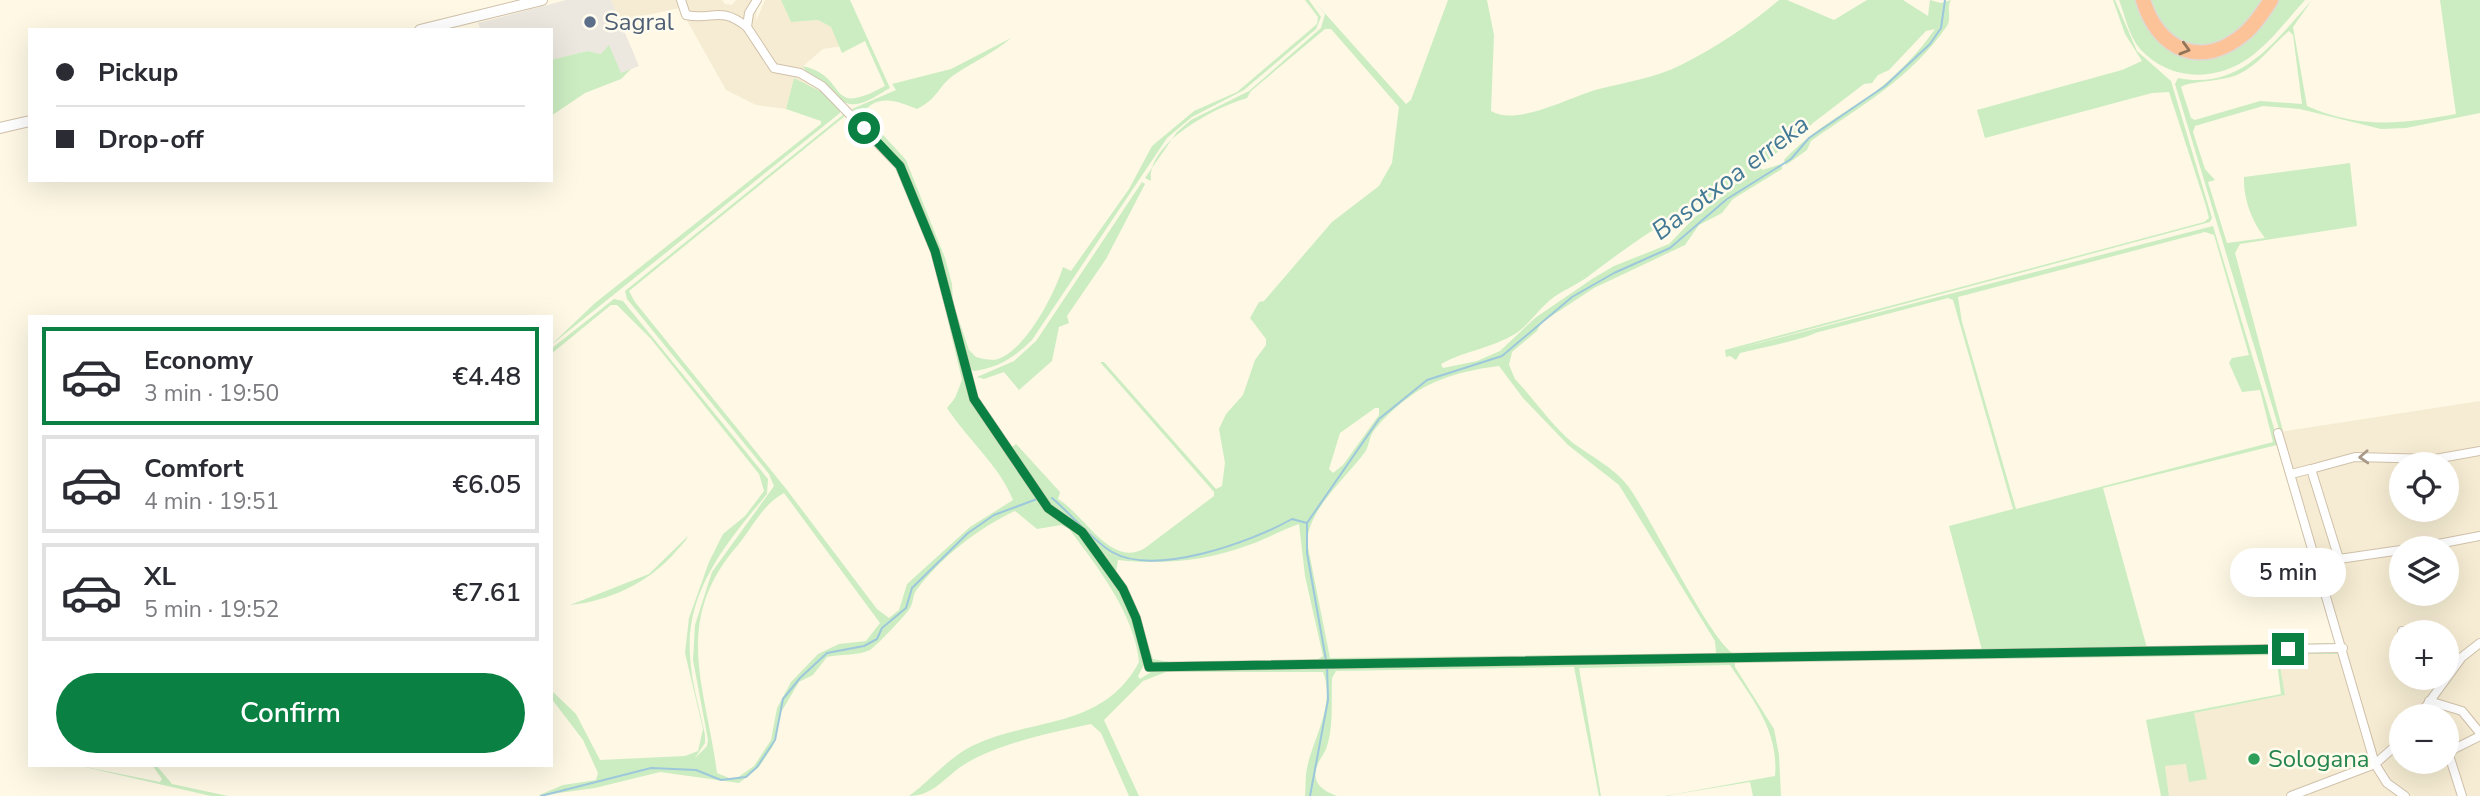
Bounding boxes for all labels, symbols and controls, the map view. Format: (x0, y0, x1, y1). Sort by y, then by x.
place label: Sagral (604, 6, 674, 38)
marker: Sagral (582, 14, 598, 30)
one-way arrow (2178, 40, 2190, 55)
text: Pickup (98, 55, 178, 90)
water label: Basotxoa erreka (1644, 107, 1816, 248)
route start (848, 112, 880, 144)
text: Drop-off (98, 122, 204, 157)
text: Economy (144, 343, 253, 378)
icon: car (60, 345, 123, 408)
text: €4.48 (452, 359, 521, 394)
text: 3 min · 19:50 (144, 378, 279, 409)
one-way arrow (2358, 449, 2369, 464)
text: Comfort (144, 451, 244, 486)
map controls (2389, 452, 2459, 774)
button: locate (2389, 452, 2459, 522)
icon: car (60, 453, 123, 516)
text: €6.05 (452, 467, 521, 502)
text: 4 min · 19:51 (144, 486, 279, 517)
button: layers (2389, 536, 2459, 606)
callout: 5 min (2230, 548, 2346, 596)
text: 5 min (2259, 557, 2317, 588)
text: XL (144, 559, 176, 594)
icon: car (60, 561, 123, 624)
text: €7.61 (452, 575, 521, 610)
text: 5 min · 19:52 (144, 594, 279, 625)
button: + (2389, 620, 2459, 690)
route end (2272, 633, 2304, 665)
button: Confirm (56, 673, 525, 753)
button: − (2389, 704, 2459, 774)
place label: Sologana (2268, 743, 2370, 775)
marker: Sologana (2246, 751, 2262, 767)

